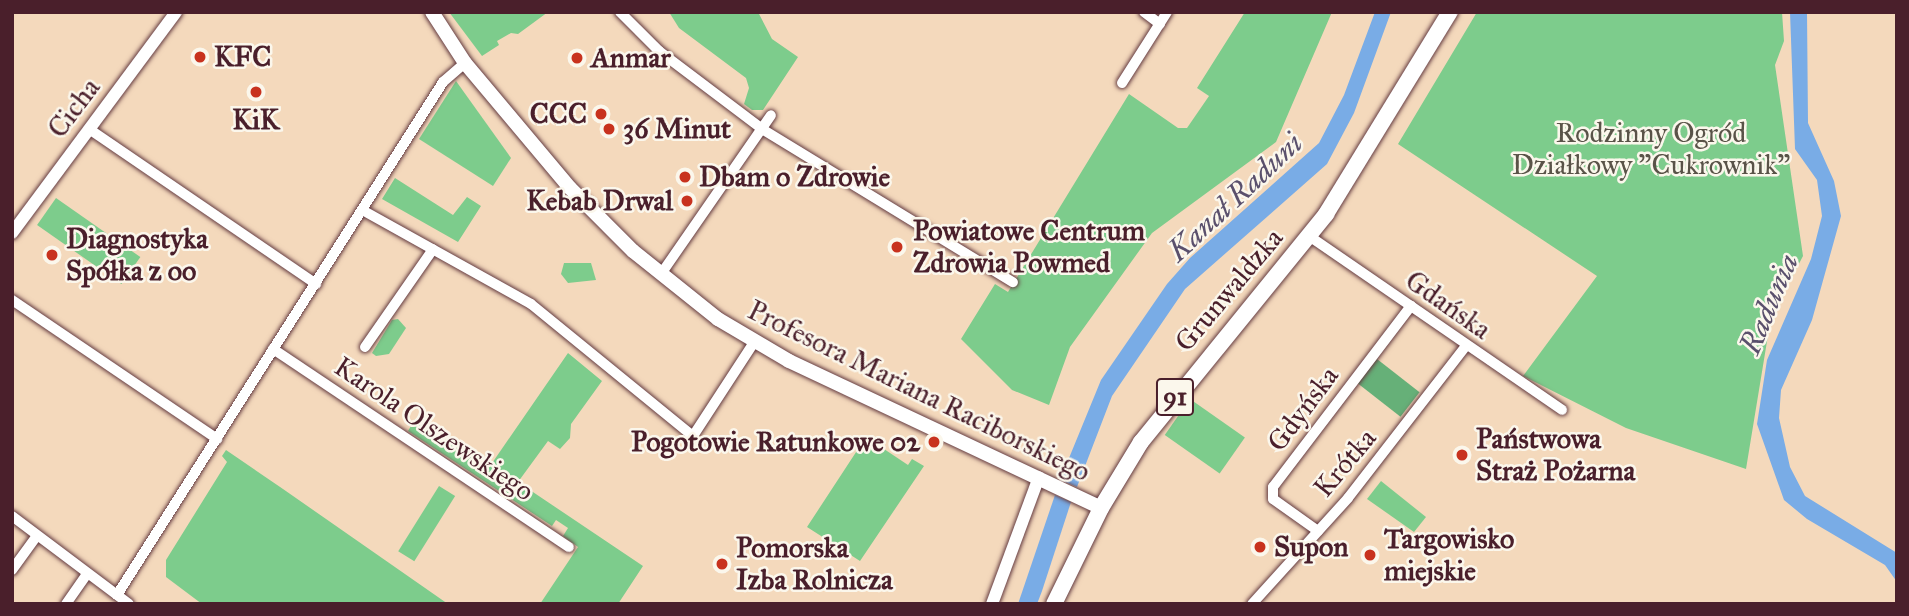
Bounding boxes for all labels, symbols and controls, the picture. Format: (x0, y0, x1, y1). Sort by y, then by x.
place label: KFC (214, 40, 271, 74)
place label: Anmar (591, 41, 671, 75)
marker: KFC (192, 49, 208, 65)
marker: Anmar (569, 50, 585, 66)
street label: Cicha (41, 72, 107, 144)
marker: KiK (248, 84, 264, 100)
place label: CCC (530, 97, 587, 131)
place label: KiK (232, 103, 280, 137)
marker: CCC (593, 106, 609, 122)
place label: 36 Minut (623, 112, 731, 146)
park label: Rodzinny Ogród Działkowy "Cukrownik" (1512, 116, 1790, 182)
marker: 36 Minut (601, 121, 617, 137)
water label: Kanał Raduni (1160, 125, 1310, 269)
place label: Dbam o Zdrowie (699, 160, 890, 194)
marker: Dbam o Zdrowie (677, 169, 693, 185)
place label: Kebab Drwal (526, 184, 673, 218)
marker: Kebab Drwal (679, 193, 695, 209)
place label: Powiatowe Centrum Zdrowia Powmed (913, 214, 1145, 280)
place label: Diagnostyka Spółka z oo (66, 222, 208, 288)
street label: Grunwaldzka (1168, 222, 1290, 358)
marker: Powiatowe Centrum Zdrowia Powmed (887, 237, 907, 257)
marker: Diagnostyka Spółka z oo (44, 247, 60, 263)
water label: Radunia (1732, 249, 1806, 359)
street label: Gdańska (1399, 264, 1497, 346)
street label: Profesora Mariana Raciborskiego (742, 293, 1096, 489)
street label: Karola Olszewskiego (328, 350, 540, 508)
street label: Gdyńska (1260, 360, 1346, 458)
road number: 91 (1156, 374, 1194, 420)
street label: Krótka (1307, 422, 1383, 504)
place label: Państwowa Straż Pożarna (1476, 422, 1635, 488)
place label: Pogotowie Ratunkowe 02 (631, 425, 920, 459)
marker: Pogotowie Ratunkowe 02 (926, 434, 942, 450)
marker: Państwowa Straż Pożarna (1454, 447, 1470, 463)
place label: Targowisko miejskie (1384, 522, 1514, 588)
place label: Supon (1274, 530, 1349, 564)
place label: Pomorska Izba Rolnicza (736, 531, 893, 597)
marker: Supon (1252, 539, 1268, 555)
marker: Targowisko miejskie (1362, 547, 1378, 563)
marker: Pomorska Izba Rolnicza (714, 556, 730, 572)

